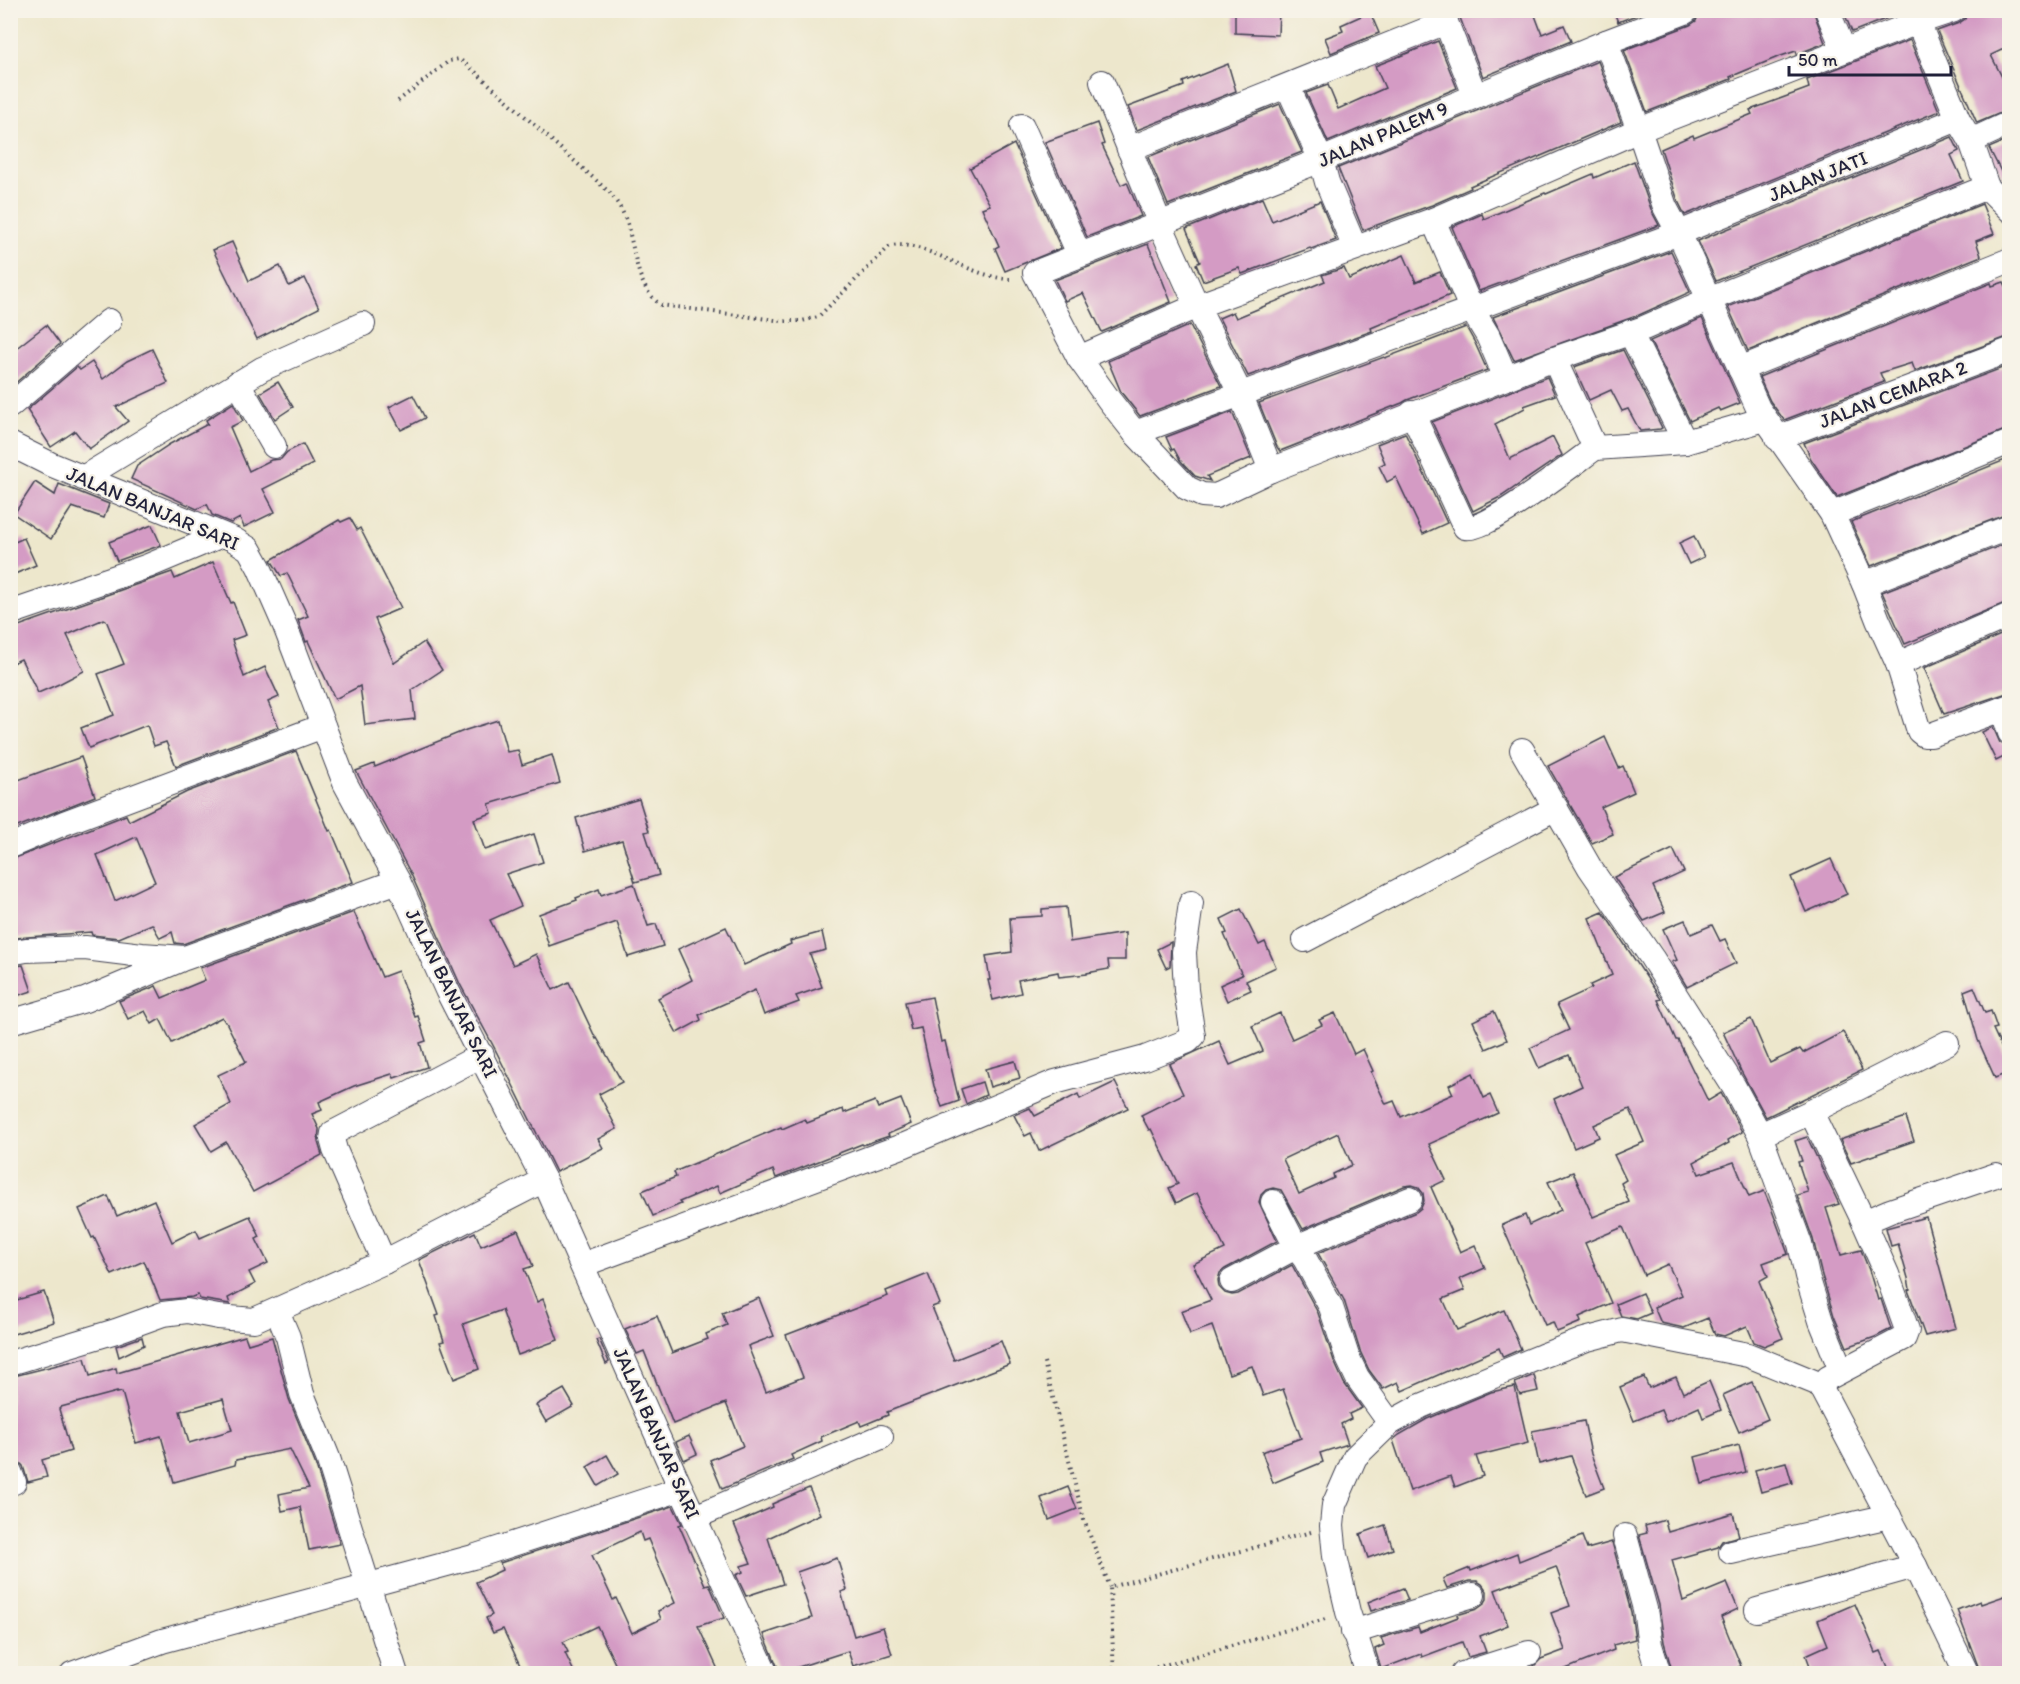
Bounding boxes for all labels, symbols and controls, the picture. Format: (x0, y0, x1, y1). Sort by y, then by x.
scale bar (1789, 39, 1951, 77)
text: 50 m (1798, 49, 1838, 71)
street label: JALAN PALEM 9 (1314, 96, 1452, 172)
street label: JALAN JATI (1765, 145, 1871, 207)
street label: JALAN CEMARA 2 (1816, 355, 1971, 433)
street label: JALAN BANJAR SARI (63, 461, 243, 555)
street label: JALAN BANJAR SARI (401, 904, 503, 1082)
street label: JALAN BANJAR SARI (608, 1343, 706, 1523)

